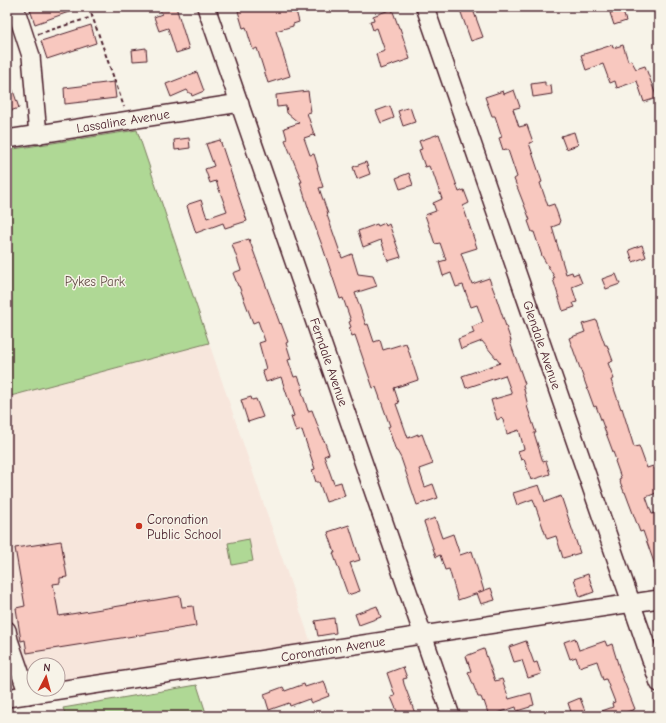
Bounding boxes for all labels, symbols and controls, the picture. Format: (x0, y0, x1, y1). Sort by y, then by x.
street label: Lassaline Avenue (75, 106, 171, 136)
park label: Pykes Park (65, 274, 126, 289)
street label: Glendale Avenue (520, 299, 564, 392)
street label: Ferndale Avenue (307, 316, 351, 409)
place label: Coronation Public School (147, 512, 221, 542)
marker: Coronation Public School (134, 521, 144, 531)
street label: Coronation Avenue (280, 633, 387, 665)
north arrow (26, 657, 66, 697)
text: N (43, 661, 51, 674)

